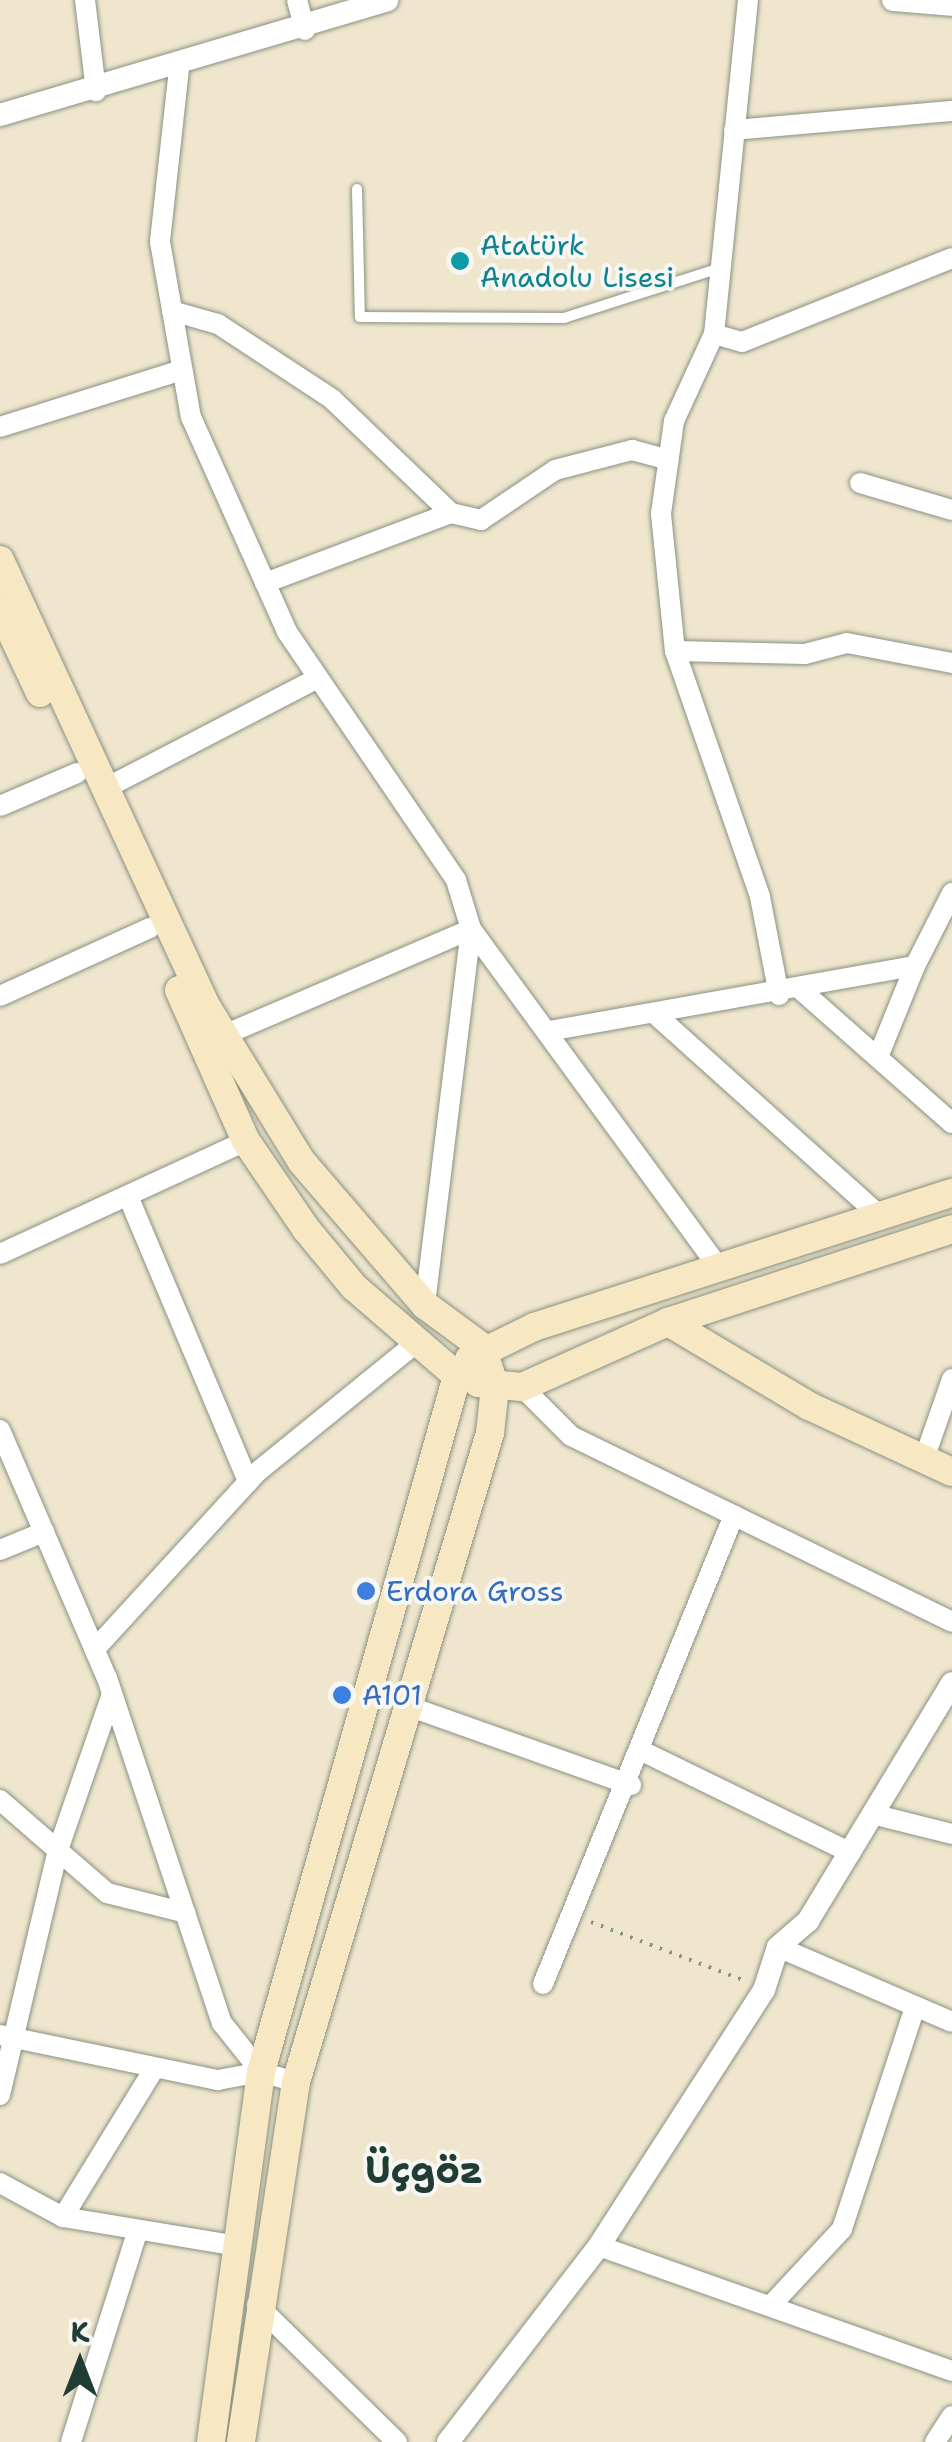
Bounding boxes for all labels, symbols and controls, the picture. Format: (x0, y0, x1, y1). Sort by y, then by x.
place label: Atatürk Anadolu Lisesi (480, 228, 674, 294)
marker: Atatürk Anadolu Lisesi (449, 250, 471, 272)
place label: Erdora Gross (386, 1574, 564, 1608)
marker: Erdora Gross (355, 1580, 377, 1602)
place label: A101 (362, 1678, 422, 1712)
marker: A101 (331, 1684, 353, 1706)
district label: Üçgöz (365, 2147, 483, 2193)
north arrow (30, 2312, 130, 2412)
text: K (70, 2313, 90, 2351)

